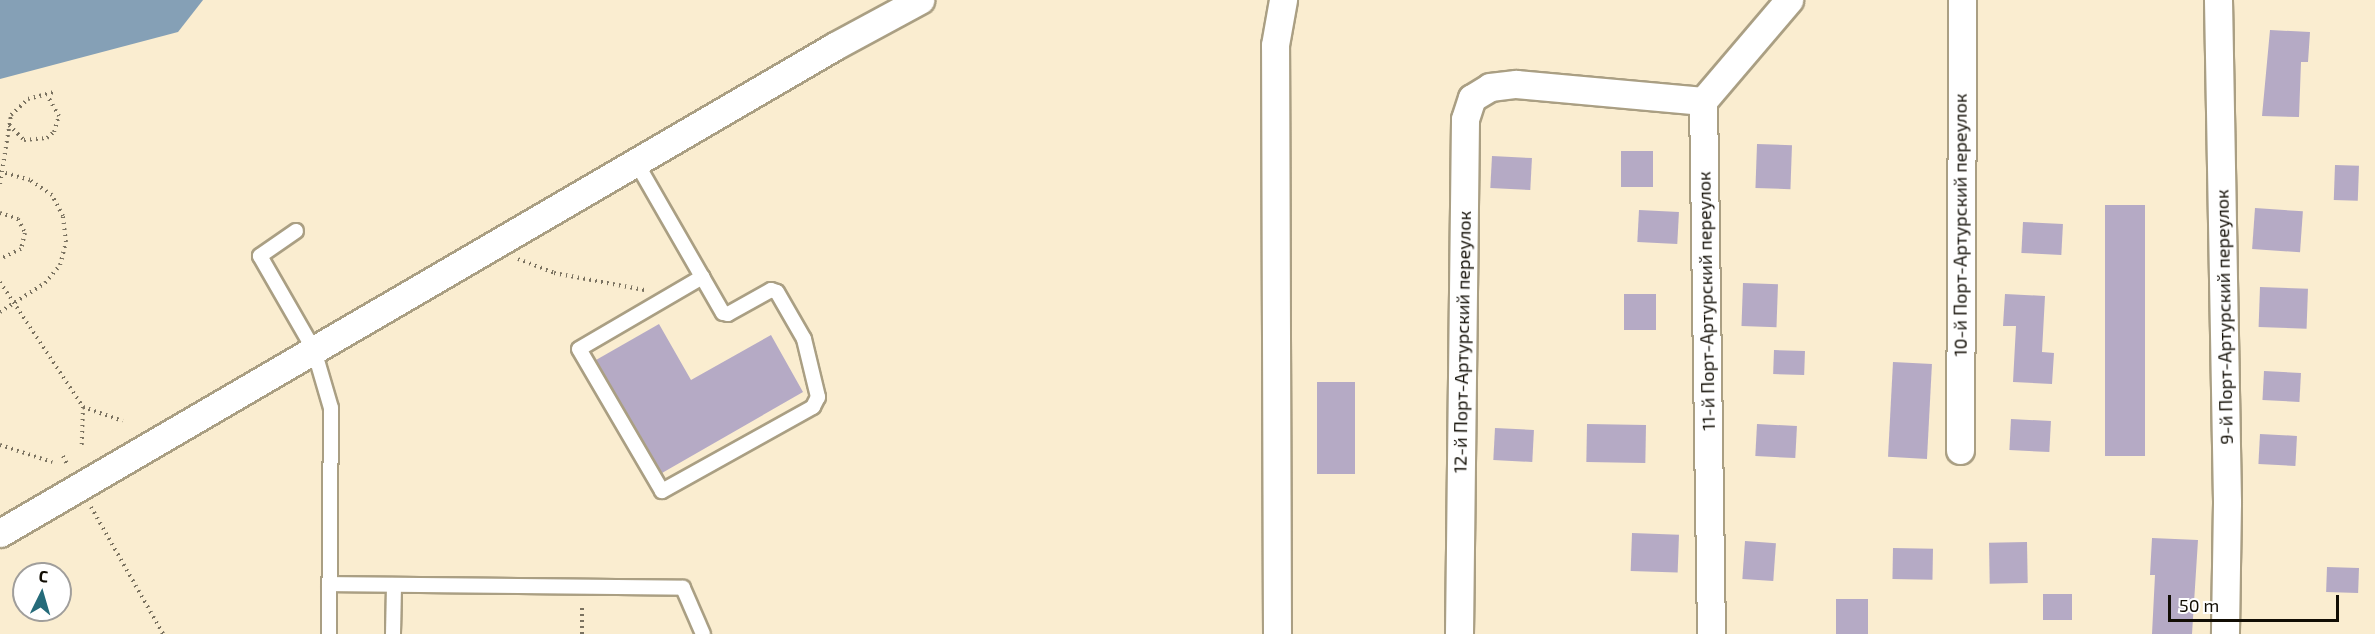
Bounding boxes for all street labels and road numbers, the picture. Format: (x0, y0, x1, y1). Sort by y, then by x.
street label: 10-й Порт-Артурский переулок (1949, 93, 1971, 357)
street label: 11-й Порт-Артурский переулок (1693, 171, 1719, 431)
street label: 9-й Порт-Артурский переулок (2211, 189, 2237, 445)
street label: 12-й Порт-Артурский переулок (1449, 211, 1475, 473)

